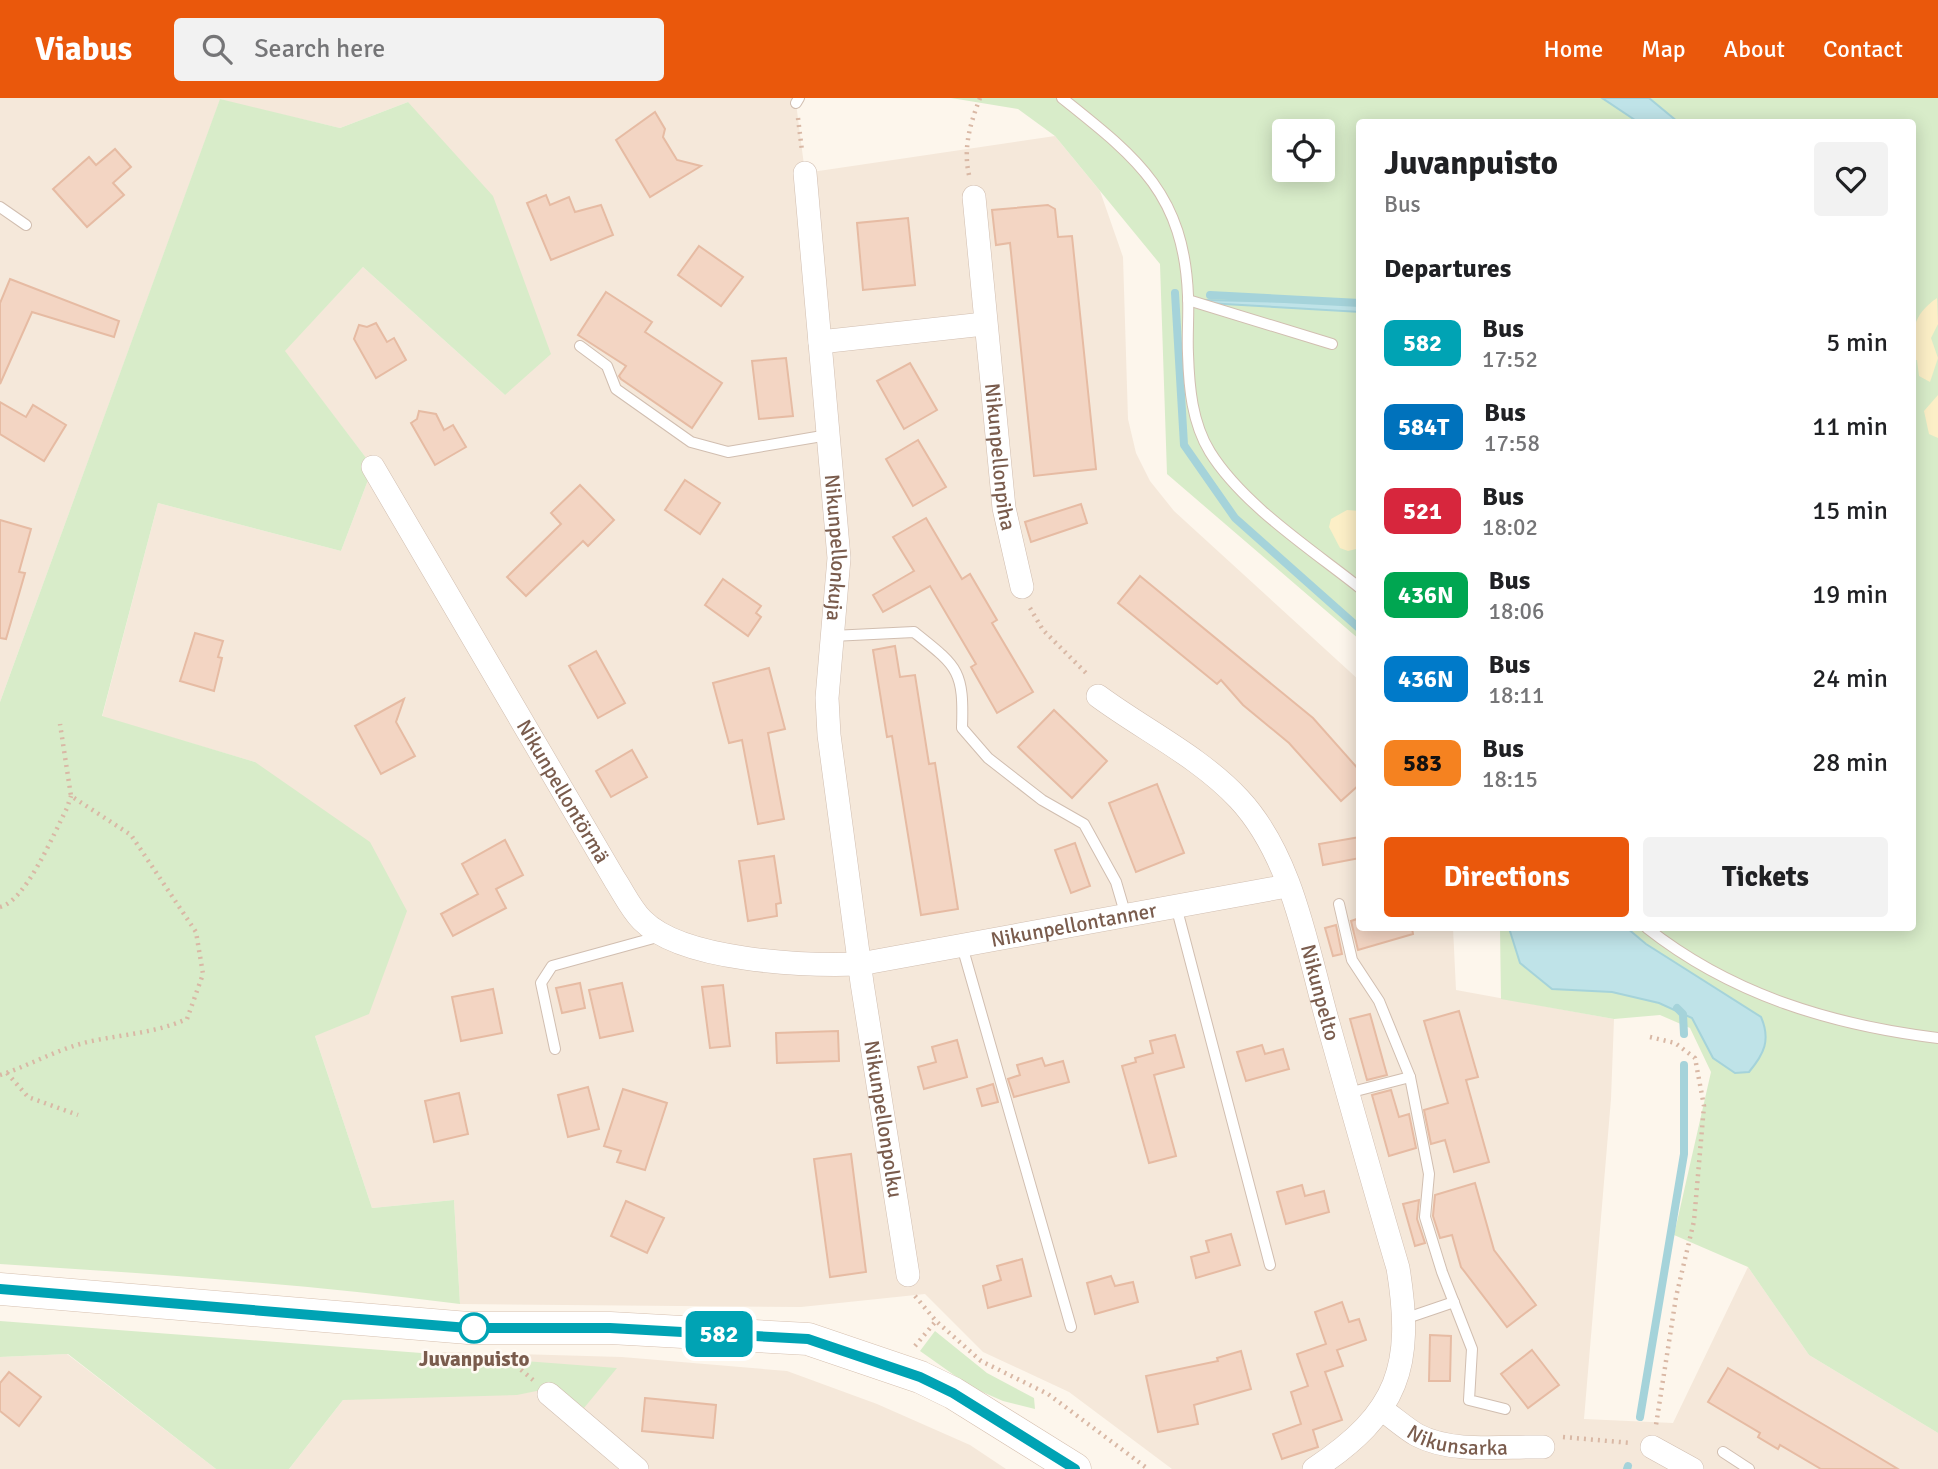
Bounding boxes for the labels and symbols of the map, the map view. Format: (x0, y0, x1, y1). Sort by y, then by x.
street label: Nikunpellonpiha (979, 382, 1022, 533)
street label: Nikunpellonkuja (819, 473, 852, 622)
street label: Nikunpellontörmä (511, 715, 615, 868)
street label: Nikunpellontanner (989, 897, 1159, 953)
street label: Nikunpelto (1295, 941, 1345, 1044)
street label: Nikunpellonpolku (858, 1039, 909, 1200)
line badge: 582 (679, 1311, 759, 1357)
marker: Juvanpuisto (459, 1313, 489, 1343)
place label: Juvanpuisto (419, 1346, 529, 1372)
street label: Nikunsarka (1402, 1419, 1508, 1461)

